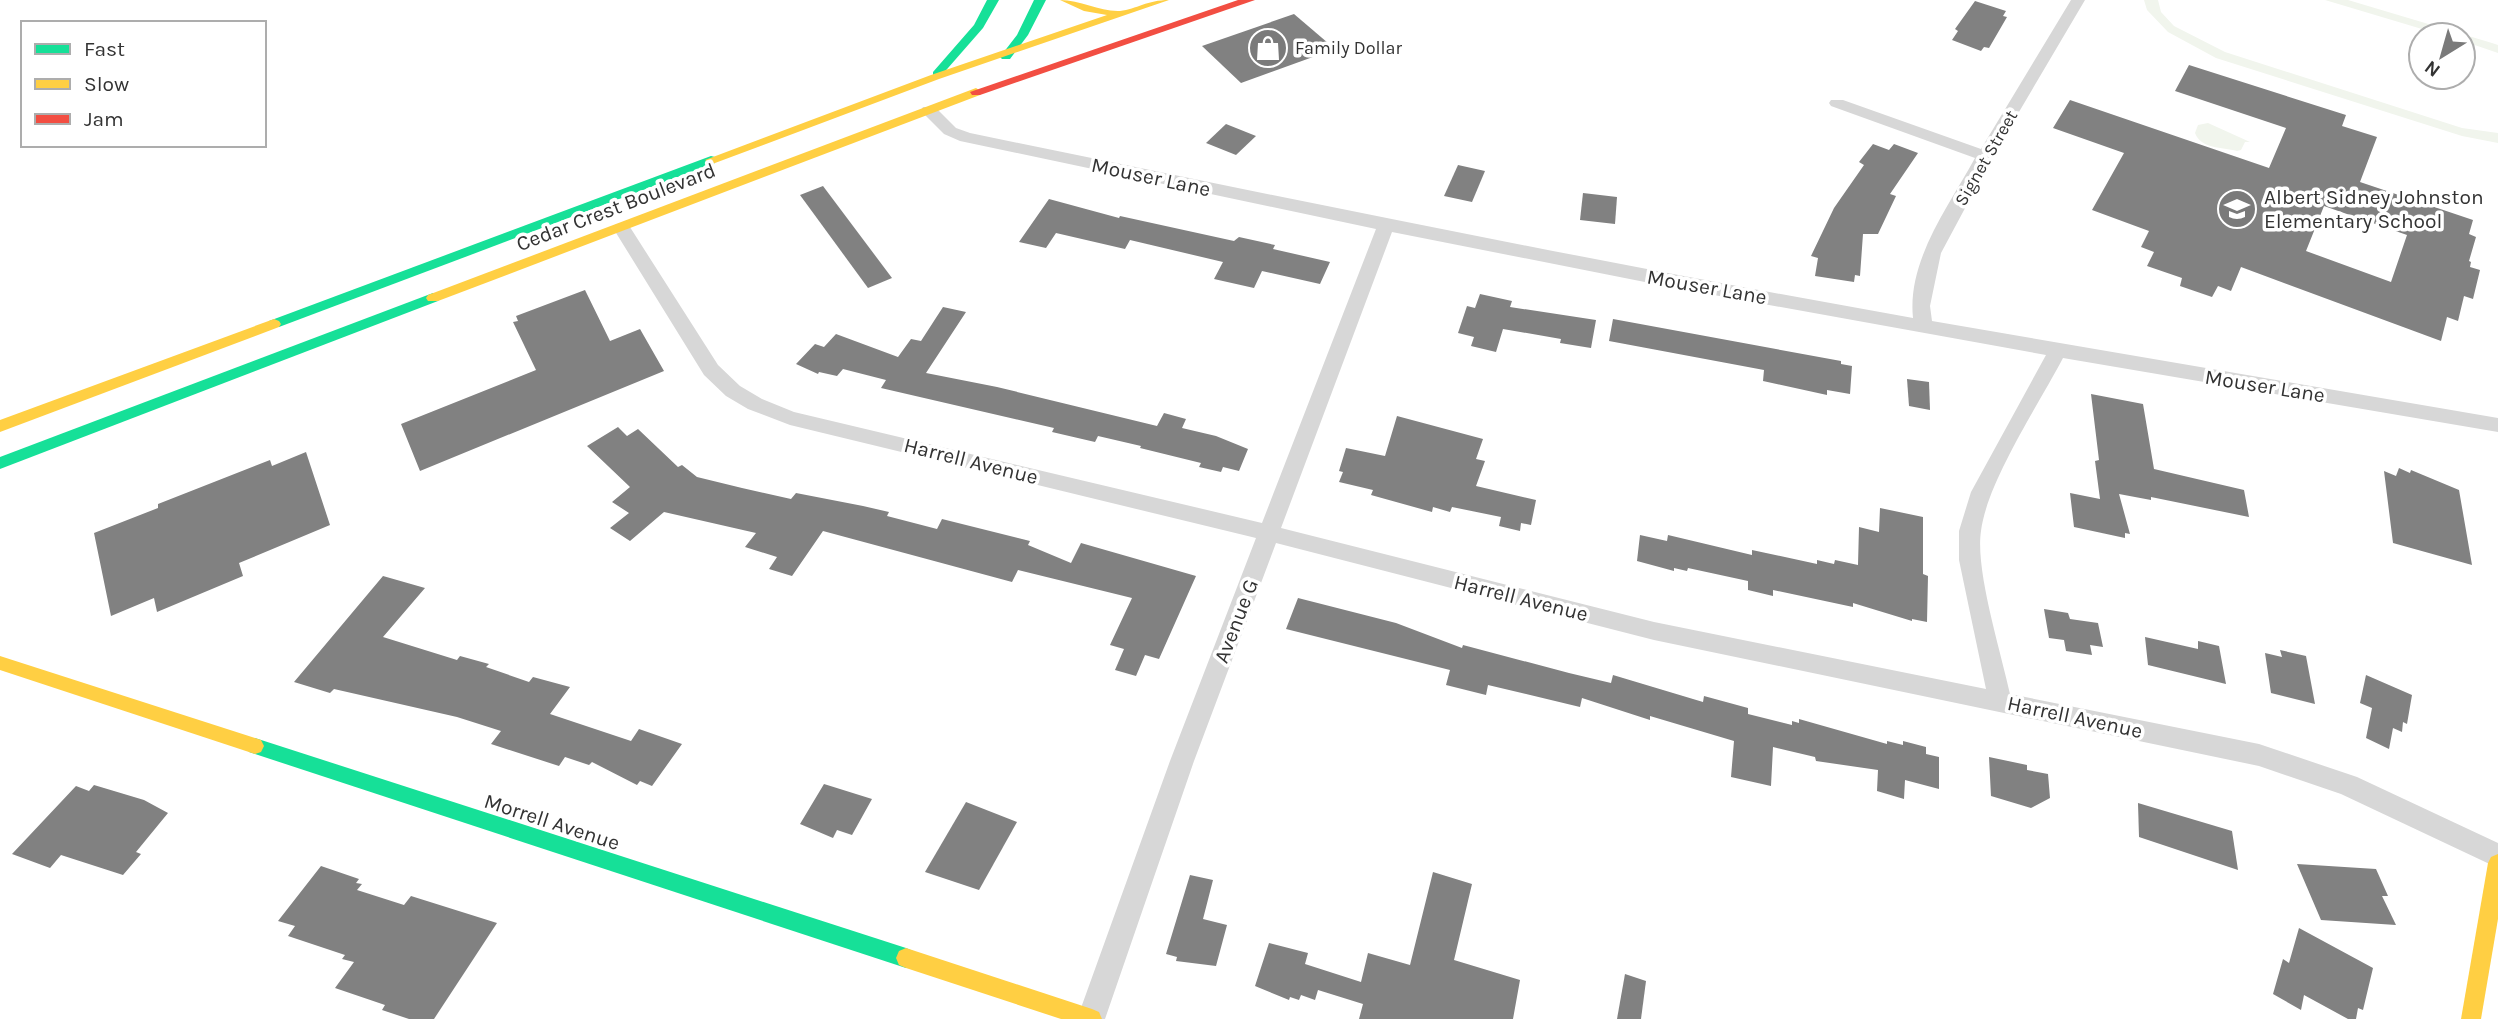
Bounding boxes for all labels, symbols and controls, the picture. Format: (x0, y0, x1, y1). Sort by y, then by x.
legend (21, 21, 266, 147)
north arrow (2407, 21, 2477, 91)
shop icon: Family Dollar (1247, 27, 1289, 69)
text: Fast (84, 37, 125, 61)
place label: Family Dollar (1295, 37, 1403, 59)
text: N (2420, 56, 2444, 82)
text: Slow (84, 72, 129, 96)
street label: Signet Street (1950, 106, 2022, 210)
text: Jam (84, 107, 124, 131)
street label: Mouser Lane (1089, 153, 1213, 201)
street label: Cedar Crest Boulevard (513, 158, 719, 256)
place label: Albert Sidney Johnston Elementary School (2264, 185, 2484, 233)
school or university icon: Albert Sidney Johnston Elementary School (2216, 188, 2258, 230)
street label: Mouser Lane (1645, 265, 1769, 309)
street label: Mouser Lane (2203, 365, 2327, 407)
street label: Harrell Avenue (901, 433, 1041, 489)
street label: Harrell Avenue (1451, 570, 1591, 626)
street label: Avenue G (1209, 576, 1263, 666)
street label: Harrell Avenue (2005, 691, 2145, 743)
street label: Morrell Avenue (481, 789, 623, 855)

